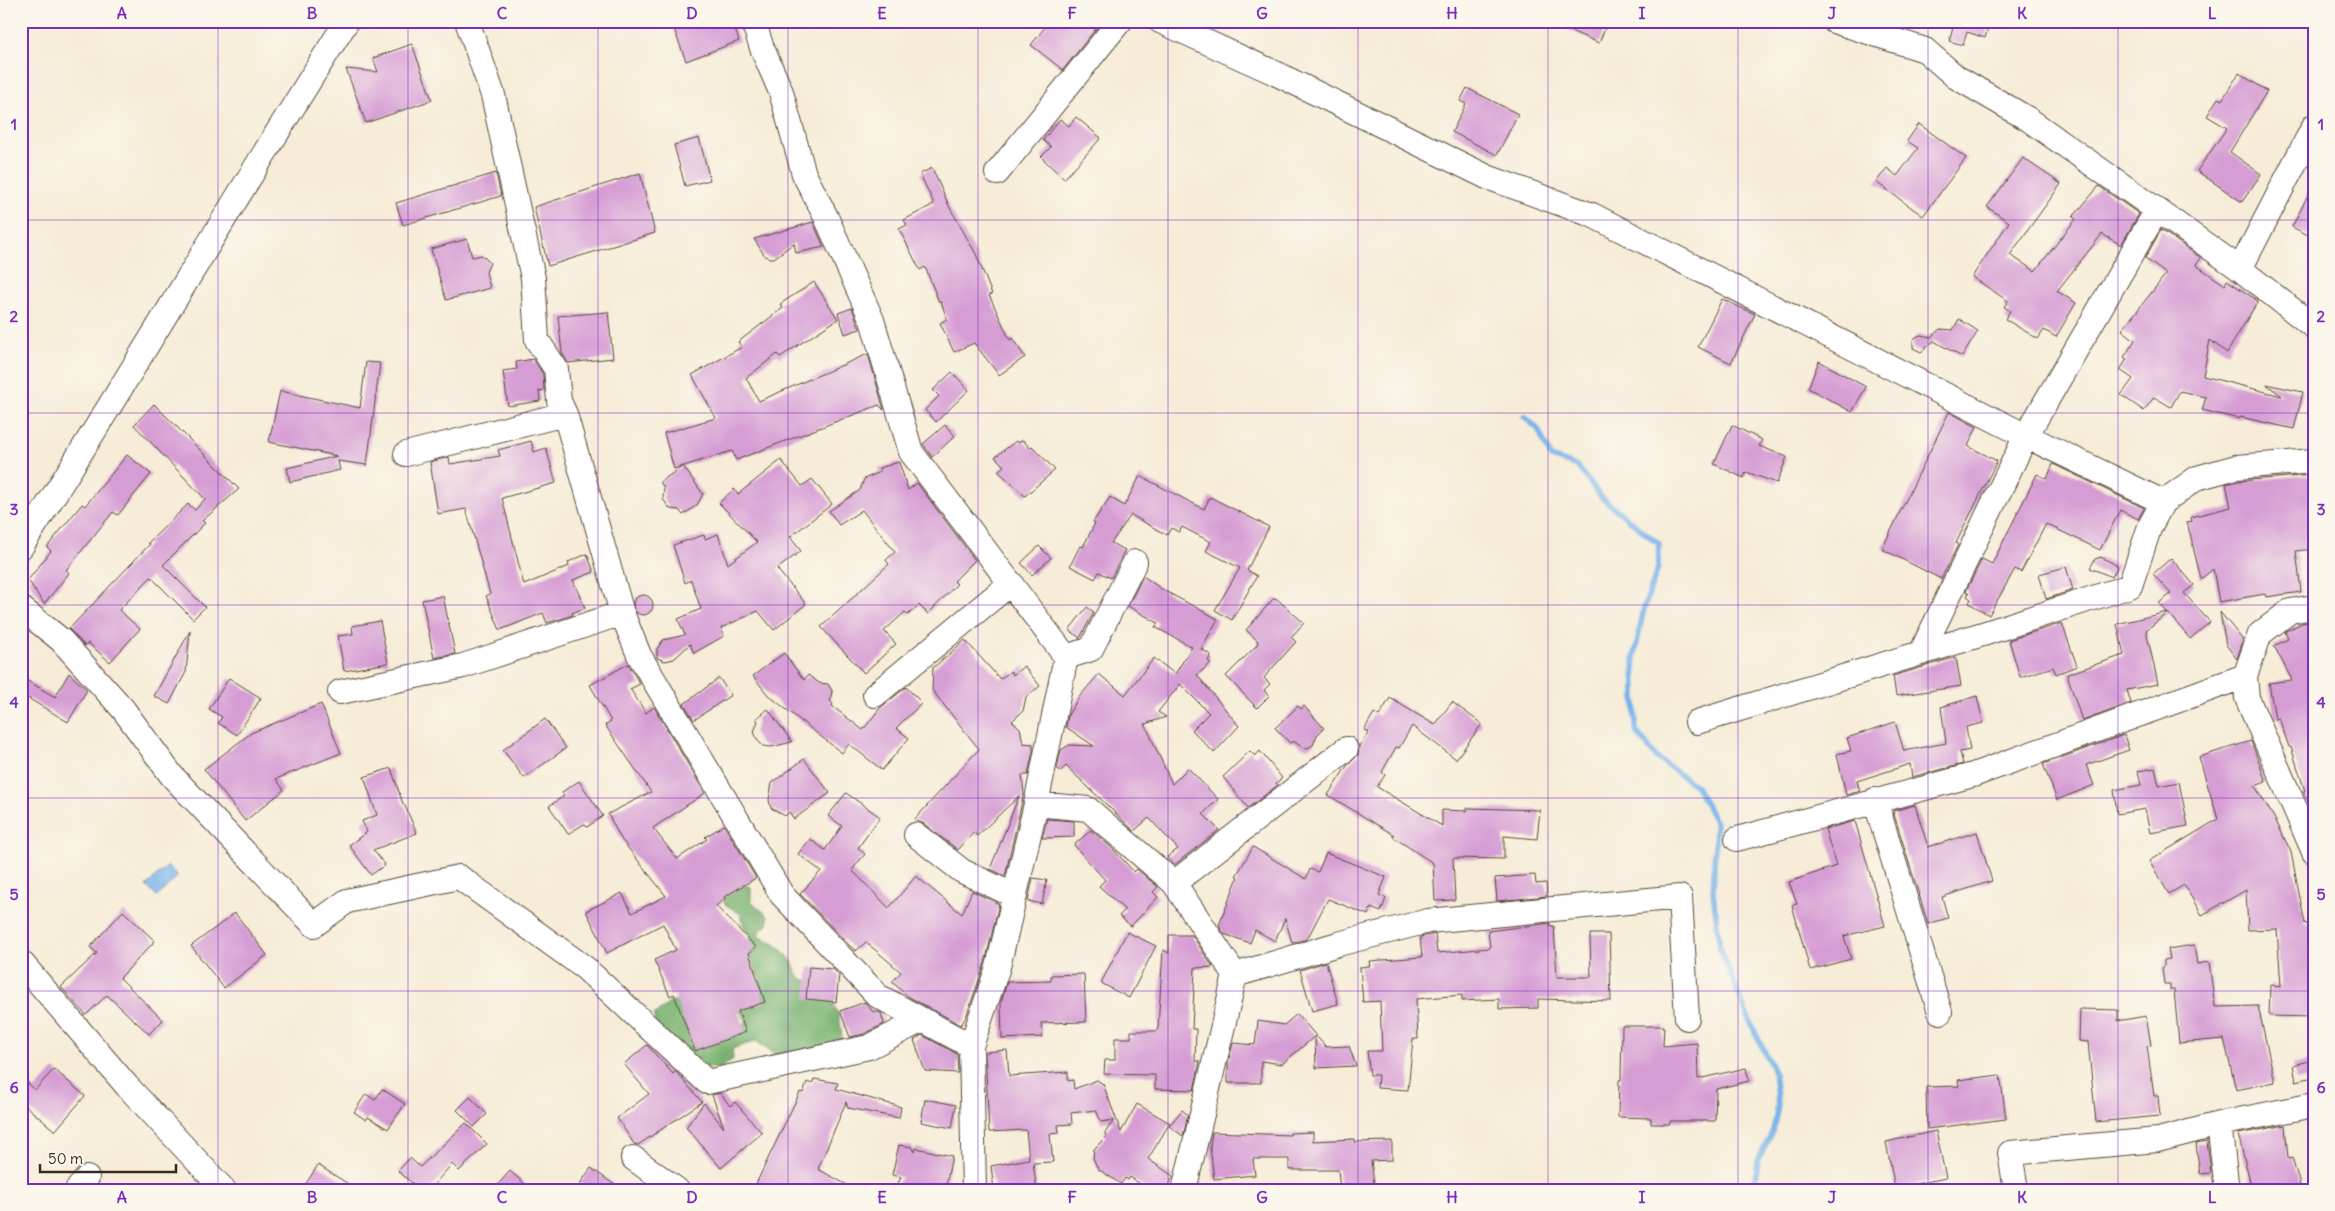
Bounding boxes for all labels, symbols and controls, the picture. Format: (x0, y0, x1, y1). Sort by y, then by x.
text: A (117, 3, 127, 23)
text: B (307, 3, 318, 23)
text: C (497, 3, 508, 23)
text: D (686, 3, 698, 23)
text: E (877, 3, 887, 23)
text: F (1067, 3, 1077, 23)
text: G (1256, 3, 1268, 23)
text: H (1446, 3, 1458, 23)
text: I (1639, 3, 1646, 23)
text: J (1828, 3, 1837, 23)
text: K (2017, 3, 2027, 23)
text: L (2208, 3, 2217, 23)
text: 1 (11, 114, 17, 134)
text: 1 (2318, 114, 2324, 134)
text: 2 (10, 306, 19, 326)
text: 2 (2317, 306, 2326, 326)
text: 3 (9, 499, 19, 519)
text: 3 (2316, 499, 2326, 519)
text: 4 (9, 692, 19, 712)
text: 4 (2316, 692, 2326, 712)
text: 5 (9, 884, 19, 904)
text: 5 (2316, 884, 2326, 904)
text: 6 (9, 1077, 19, 1097)
text: 6 (2316, 1077, 2326, 1097)
scale bar (40, 1141, 176, 1173)
text: 50 m (48, 1149, 83, 1168)
text: A (117, 1187, 127, 1207)
text: B (307, 1187, 318, 1207)
text: C (497, 1187, 508, 1207)
text: D (686, 1187, 698, 1207)
text: E (877, 1187, 887, 1207)
text: F (1067, 1187, 1077, 1207)
text: G (1256, 1187, 1268, 1207)
text: H (1446, 1187, 1458, 1207)
text: I (1639, 1187, 1646, 1207)
text: J (1828, 1187, 1837, 1207)
text: K (2017, 1187, 2027, 1207)
text: L (2208, 1187, 2217, 1207)

